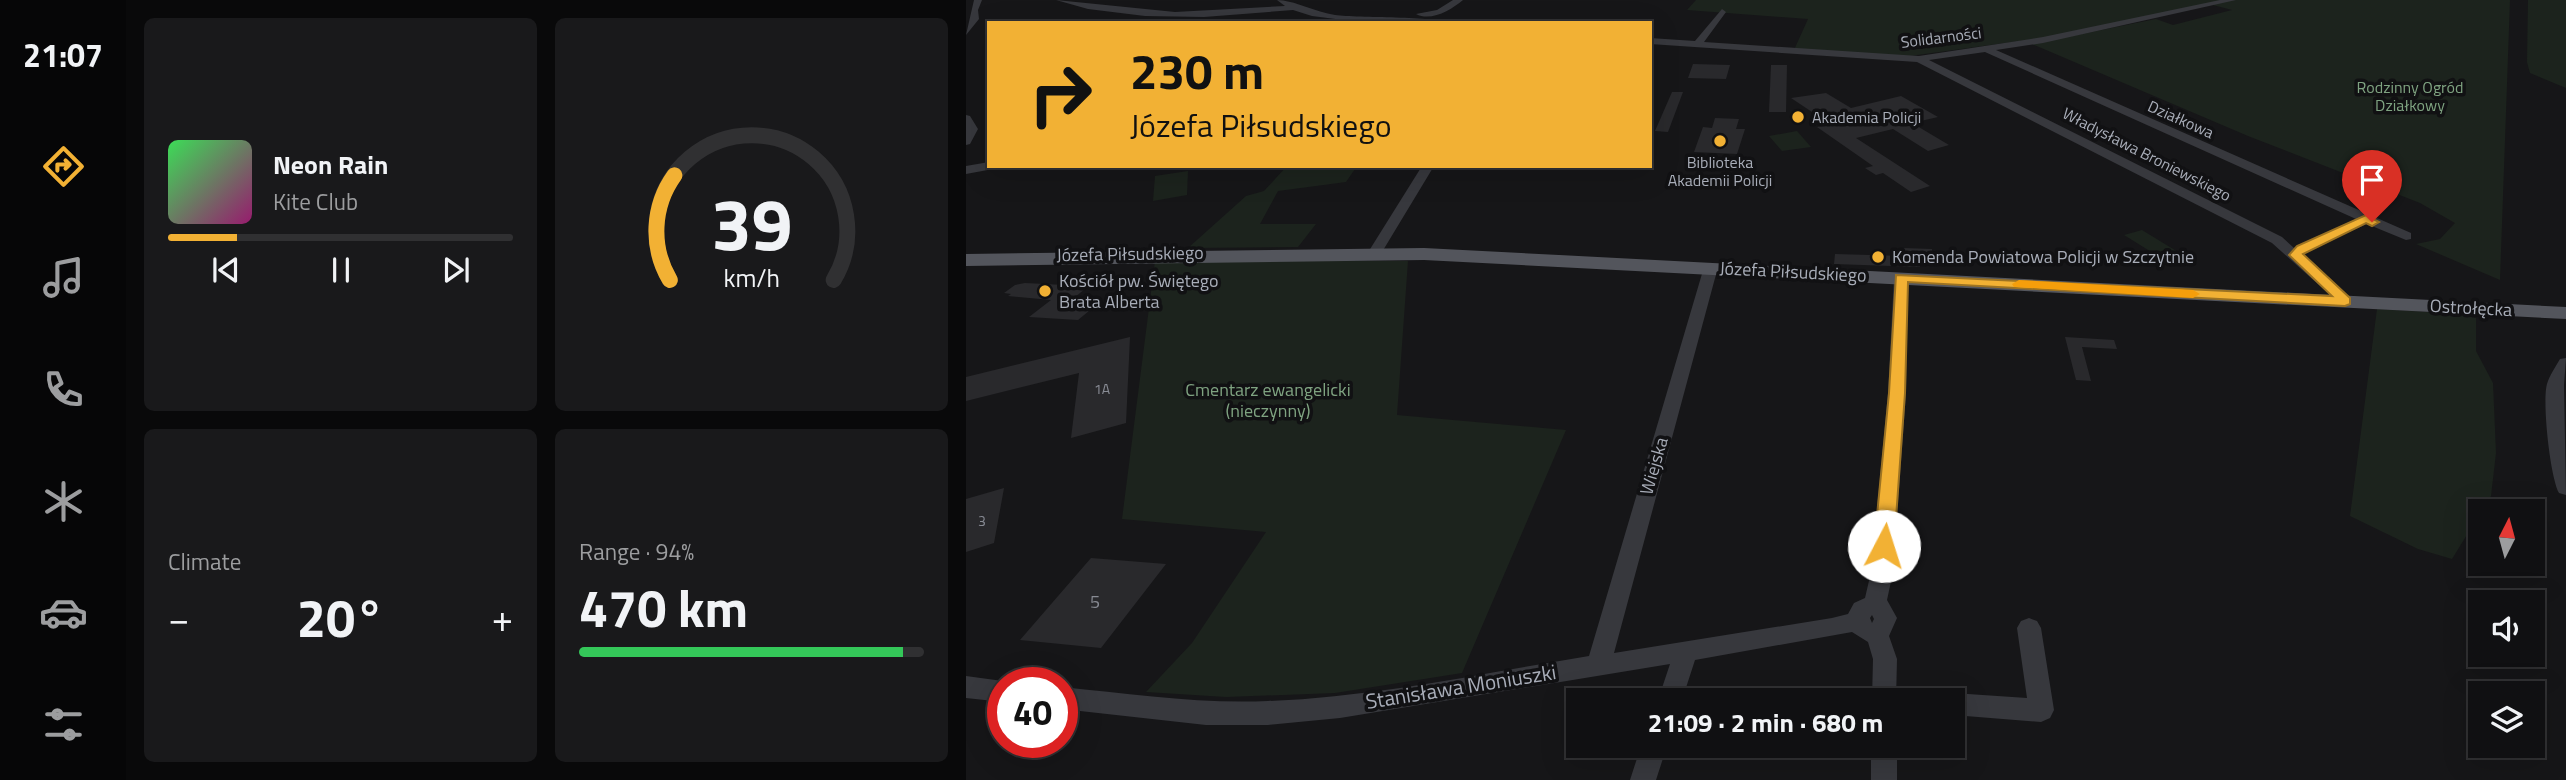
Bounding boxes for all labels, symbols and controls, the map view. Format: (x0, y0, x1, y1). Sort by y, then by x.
street label: Solidarności (1899, 20, 1983, 54)
text: 21:07 (23, 31, 103, 79)
text: 230 m (1130, 33, 1264, 108)
icon: right (1015, 49, 1106, 140)
park label: Rodzinny Ogród Działkowy (2357, 75, 2463, 117)
street label: Działkowa (2144, 94, 2218, 144)
text: Józefa Piłsudskiego (1130, 101, 1392, 149)
street label: Władysława Broniewskiego (2058, 101, 2236, 207)
place label: Akademia Policji (1812, 105, 1921, 129)
marker: Akademia Policji (1790, 109, 1806, 125)
marker: Biblioteka Akademii Policji (1712, 133, 1728, 149)
icon: directions (39, 142, 88, 191)
text: Neon Rain (273, 145, 388, 184)
place label: Biblioteka Akademii Policji (1668, 150, 1772, 192)
pin (2342, 150, 2402, 222)
icon: arrive (2353, 161, 2391, 199)
text: 39 (711, 169, 792, 279)
text: Kite Club (273, 184, 358, 219)
street label: Józefa Piłsudskiego (1056, 239, 1204, 268)
place label: Komenda Powiatowa Policji w Szczytnie (1892, 243, 2194, 270)
marker: Komenda Powiatowa Policji w Szczytnie (1870, 249, 1886, 265)
icon: previous (207, 251, 245, 289)
icon: pause (322, 251, 360, 289)
icon: next (437, 251, 475, 289)
icon: music (39, 253, 88, 302)
street label: Józefa Piłsudskiego (1719, 254, 1867, 289)
text: km/h (723, 259, 780, 297)
place label: Kościół pw. Świętego Brata Alberta (1059, 267, 1219, 315)
marker: Kościół pw. Świętego Brata Alberta (1037, 283, 1053, 299)
street label: Ostrołęcka (2429, 292, 2513, 323)
icon: phone (39, 365, 88, 414)
park label: Cmentarz ewangelicki (nieczynny) (1185, 376, 1351, 424)
house number: 1A (1094, 378, 1111, 399)
street label: Wiejska (1632, 434, 1675, 498)
icon: climate (39, 477, 88, 526)
north arrow (2468, 499, 2544, 576)
map controls (2468, 499, 2545, 758)
position arrow (1847, 509, 1921, 583)
house number: 3 (978, 510, 986, 531)
text: Range · 94% (579, 534, 694, 569)
text: Climate (168, 544, 241, 579)
text: 470 km (579, 568, 748, 647)
text: 20° (297, 578, 384, 657)
icon: car (39, 588, 88, 637)
house number: 5 (1090, 588, 1100, 615)
text: − (168, 589, 189, 647)
text: + (492, 589, 513, 647)
button: sound (2468, 590, 2545, 667)
street label: Stanisława Moniuszki (1363, 655, 1558, 717)
speed limit sign: 40 (987, 667, 1078, 758)
button: layers (2468, 681, 2545, 758)
icon: filters (39, 700, 88, 749)
text: 21:09 · 2 min · 680 m (1648, 703, 1883, 742)

